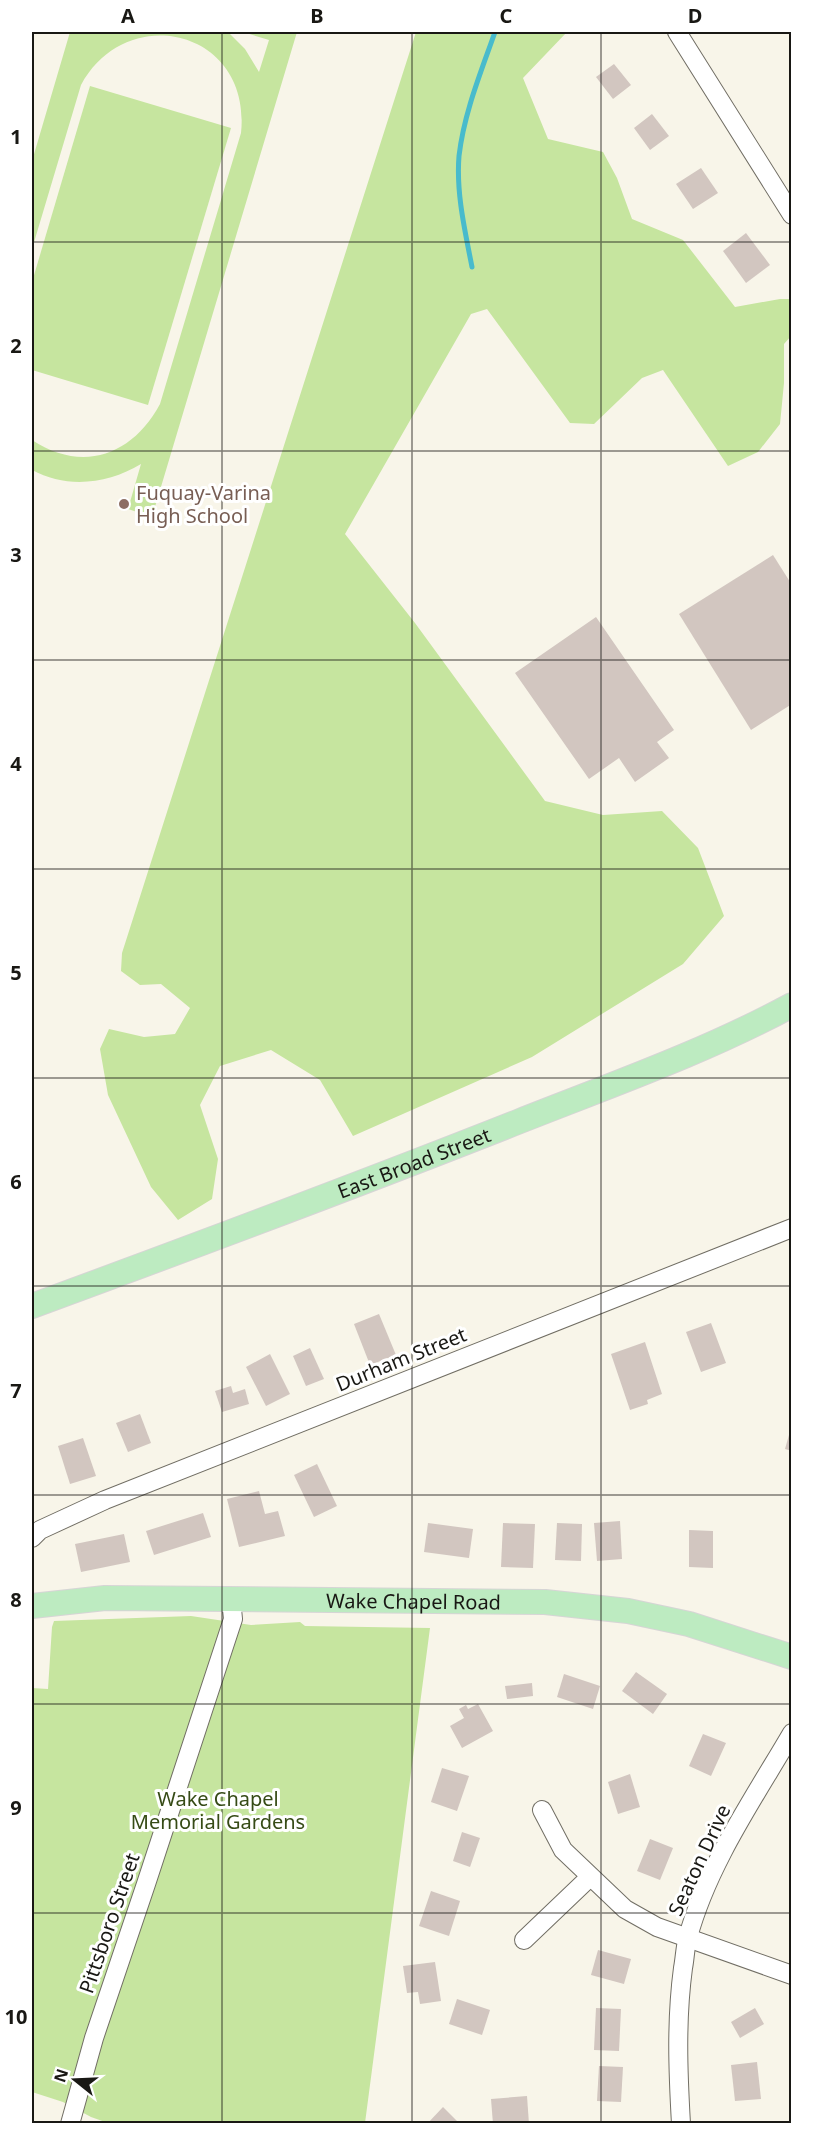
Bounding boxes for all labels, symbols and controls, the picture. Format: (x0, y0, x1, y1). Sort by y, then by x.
text: A (121, 2, 135, 29)
text: B (310, 2, 324, 29)
text: C (500, 2, 513, 29)
text: D (688, 2, 702, 29)
text: 1 (10, 123, 22, 150)
text: 2 (10, 332, 22, 359)
place label: Fuquay-Varina High School (136, 479, 271, 529)
marker: Fuquay-Varina High School (117, 497, 131, 511)
text: 3 (10, 541, 22, 568)
text: 4 (10, 750, 22, 777)
text: 5 (10, 959, 22, 986)
street label: East Broad Street (333, 1120, 494, 1204)
text: 6 (10, 1168, 22, 1195)
street label: Durham Street (332, 1321, 470, 1397)
text: 7 (10, 1377, 22, 1404)
text: 8 (10, 1586, 22, 1613)
street label: Wake Chapel Road (326, 1587, 501, 1615)
park label: Wake Chapel Memorial Gardens (131, 1785, 305, 1835)
text: 9 (10, 1794, 22, 1821)
street label: Seaton Drive (661, 1800, 737, 1920)
street label: Pittsboro Street (72, 1849, 146, 1997)
text: 10 (5, 2003, 27, 2030)
north arrow (45, 2050, 105, 2110)
text: N (48, 2066, 73, 2085)

